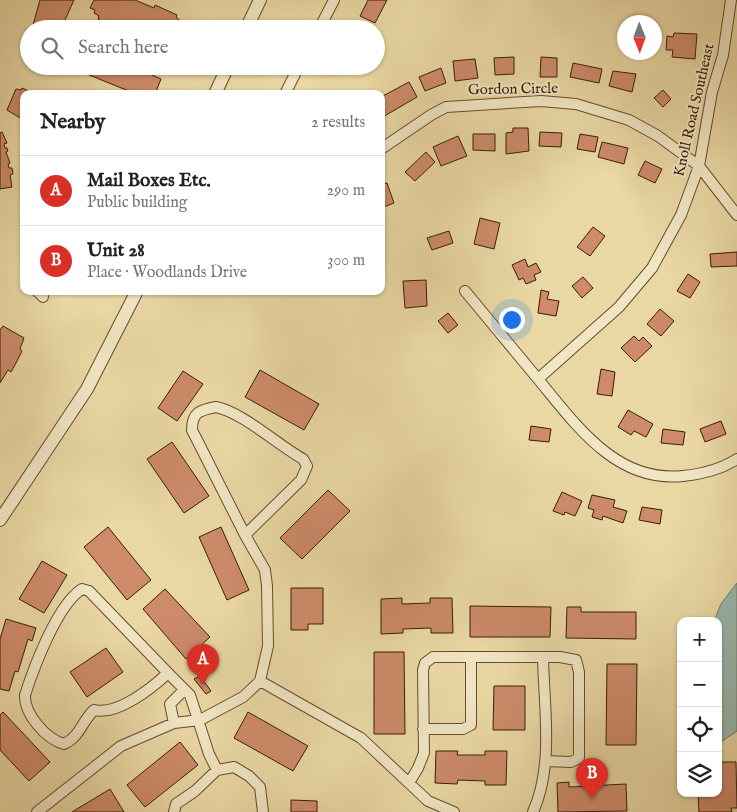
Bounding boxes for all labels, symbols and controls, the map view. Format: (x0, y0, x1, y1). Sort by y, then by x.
north arrow (617, 15, 662, 60)
search box (20, 20, 385, 75)
icon: search (38, 34, 66, 62)
text: Search here (78, 36, 169, 60)
street label: Knoll Road Southeast (669, 42, 719, 178)
street label: Gordon Circle (468, 79, 558, 99)
text: Nearby (40, 109, 105, 136)
text: 2 results (311, 113, 365, 133)
text: Mail Boxes Etc. (87, 169, 211, 193)
text: A (51, 181, 61, 201)
text: 290 m (327, 181, 365, 201)
text: Public building (87, 193, 187, 213)
text: Unit 28 (87, 239, 145, 263)
text: B (51, 251, 61, 271)
text: 300 m (327, 251, 365, 271)
text: Place · Woodlands Drive (87, 263, 247, 283)
your location (499, 307, 525, 333)
map controls (677, 617, 722, 797)
button: + (677, 617, 722, 662)
pin: A (187, 644, 219, 685)
button: − (677, 662, 722, 707)
button: locate (677, 707, 722, 752)
button: layers (677, 752, 722, 797)
pin: B (576, 758, 608, 799)

